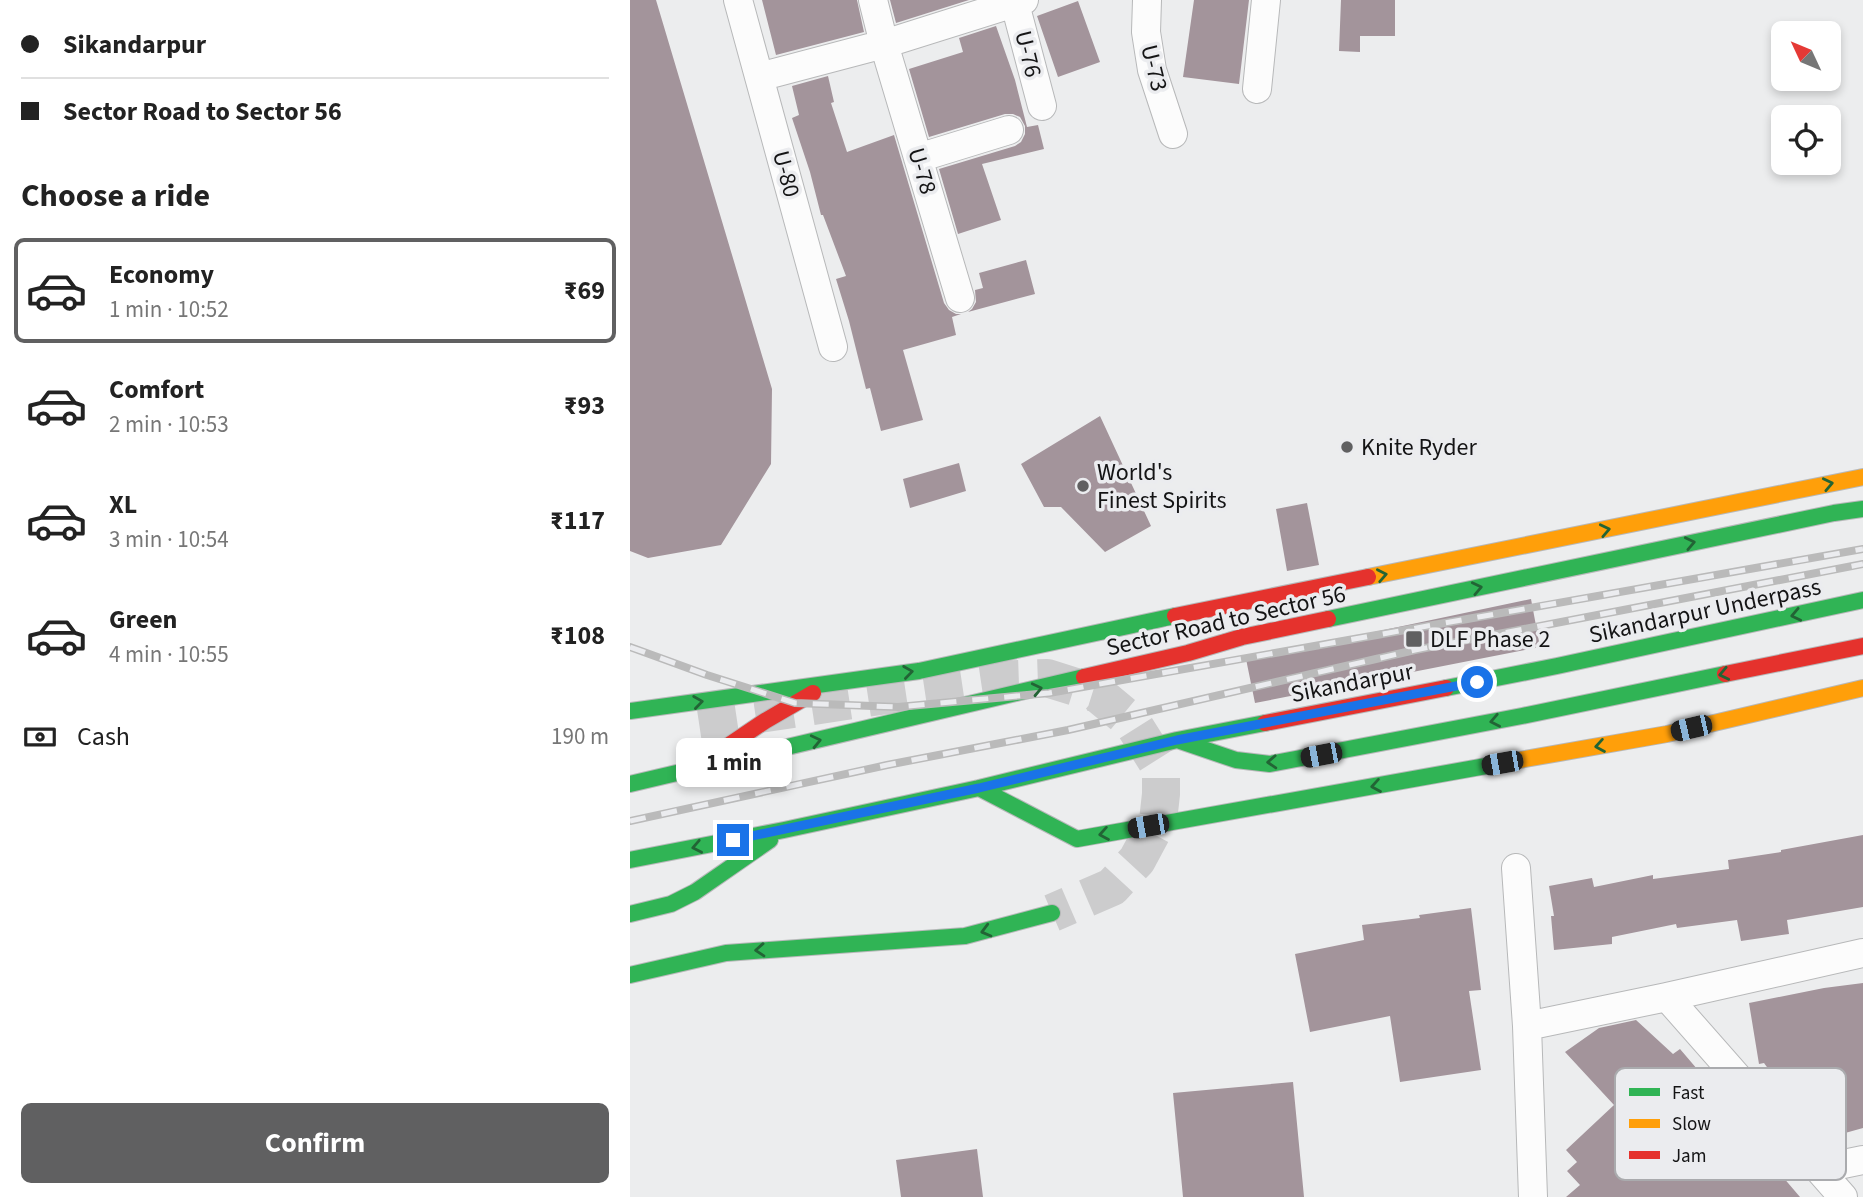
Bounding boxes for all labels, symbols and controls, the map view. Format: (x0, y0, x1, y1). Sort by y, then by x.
north arrow (1771, 21, 1841, 91)
map controls (1771, 21, 1841, 175)
text: Sikandarpur (63, 26, 206, 63)
street label: U-76 (1005, 27, 1051, 81)
street label: U-73 (1131, 41, 1177, 95)
text: Sector Road to Sector 56 (63, 93, 342, 130)
button: locate (1771, 105, 1841, 175)
street label: U-78 (898, 143, 946, 199)
street label: U-80 (763, 147, 809, 201)
text: Choose a ride (21, 173, 210, 219)
text: Economy (109, 256, 214, 293)
icon: car (25, 259, 88, 322)
text: ₹69 (564, 272, 605, 309)
text: 1 min · 10:52 (109, 293, 229, 326)
text: Comfort (109, 371, 204, 408)
icon: car (25, 374, 88, 437)
text: ₹93 (564, 387, 605, 424)
text: 2 min · 10:53 (109, 408, 229, 441)
place label: Knite Ryder (1361, 430, 1477, 465)
marker: Knite Ryder (1339, 439, 1355, 455)
place label: World's Finest Spirits (1097, 455, 1226, 518)
marker: World's Finest Spirits (1075, 478, 1091, 494)
one-way arrow (1822, 478, 1834, 493)
text: XL (109, 486, 137, 523)
icon: car (25, 489, 88, 552)
text: ₹117 (550, 502, 605, 539)
text: 3 min · 10:54 (109, 523, 229, 556)
one-way arrow (1599, 523, 1611, 538)
one-way arrow (1684, 537, 1696, 552)
one-way arrow (1376, 568, 1388, 583)
street label: Sikandarpur Underpass (1586, 569, 1824, 653)
street label: Sector Road to Sector 56 (1103, 576, 1349, 666)
one-way arrow (1471, 581, 1483, 596)
text: Green (109, 601, 177, 638)
icon: car (25, 604, 88, 667)
one-way arrow (1790, 606, 1802, 621)
text: ₹108 (550, 617, 605, 654)
place label: DLF Phase 2 (1430, 622, 1551, 657)
marker: DLF Phase 2 (1404, 629, 1424, 649)
text: 4 min · 10:55 (109, 638, 229, 671)
street label: Sikandarpur (1288, 654, 1417, 712)
one-way arrow (902, 665, 914, 680)
route start (1461, 666, 1493, 698)
one-way arrow (1718, 666, 1730, 681)
one-way arrow (1031, 682, 1043, 697)
one-way arrow (692, 694, 703, 709)
one-way arrow (1489, 713, 1501, 728)
car (1669, 713, 1714, 743)
icon: cash (21, 718, 59, 756)
text: Cash (77, 718, 130, 755)
text: 190 m (551, 720, 609, 753)
one-way arrow (810, 735, 822, 750)
one-way arrow (1594, 737, 1606, 752)
callout: 1 min (675, 738, 791, 788)
car (1299, 741, 1344, 769)
text: 1 min (706, 746, 762, 779)
car (1480, 749, 1525, 777)
one-way arrow (1266, 755, 1277, 770)
one-way arrow (1370, 777, 1382, 792)
car (1126, 812, 1171, 840)
route end (717, 824, 749, 856)
one-way arrow (1098, 826, 1110, 841)
one-way arrow (691, 839, 703, 854)
one-way arrow (980, 923, 992, 937)
one-way arrow (754, 942, 765, 957)
legend (1615, 1068, 1846, 1180)
text: Fast (1672, 1080, 1705, 1107)
button: Confirm (21, 1103, 609, 1183)
text: Slow (1672, 1111, 1711, 1138)
text: Jam (1672, 1143, 1706, 1170)

